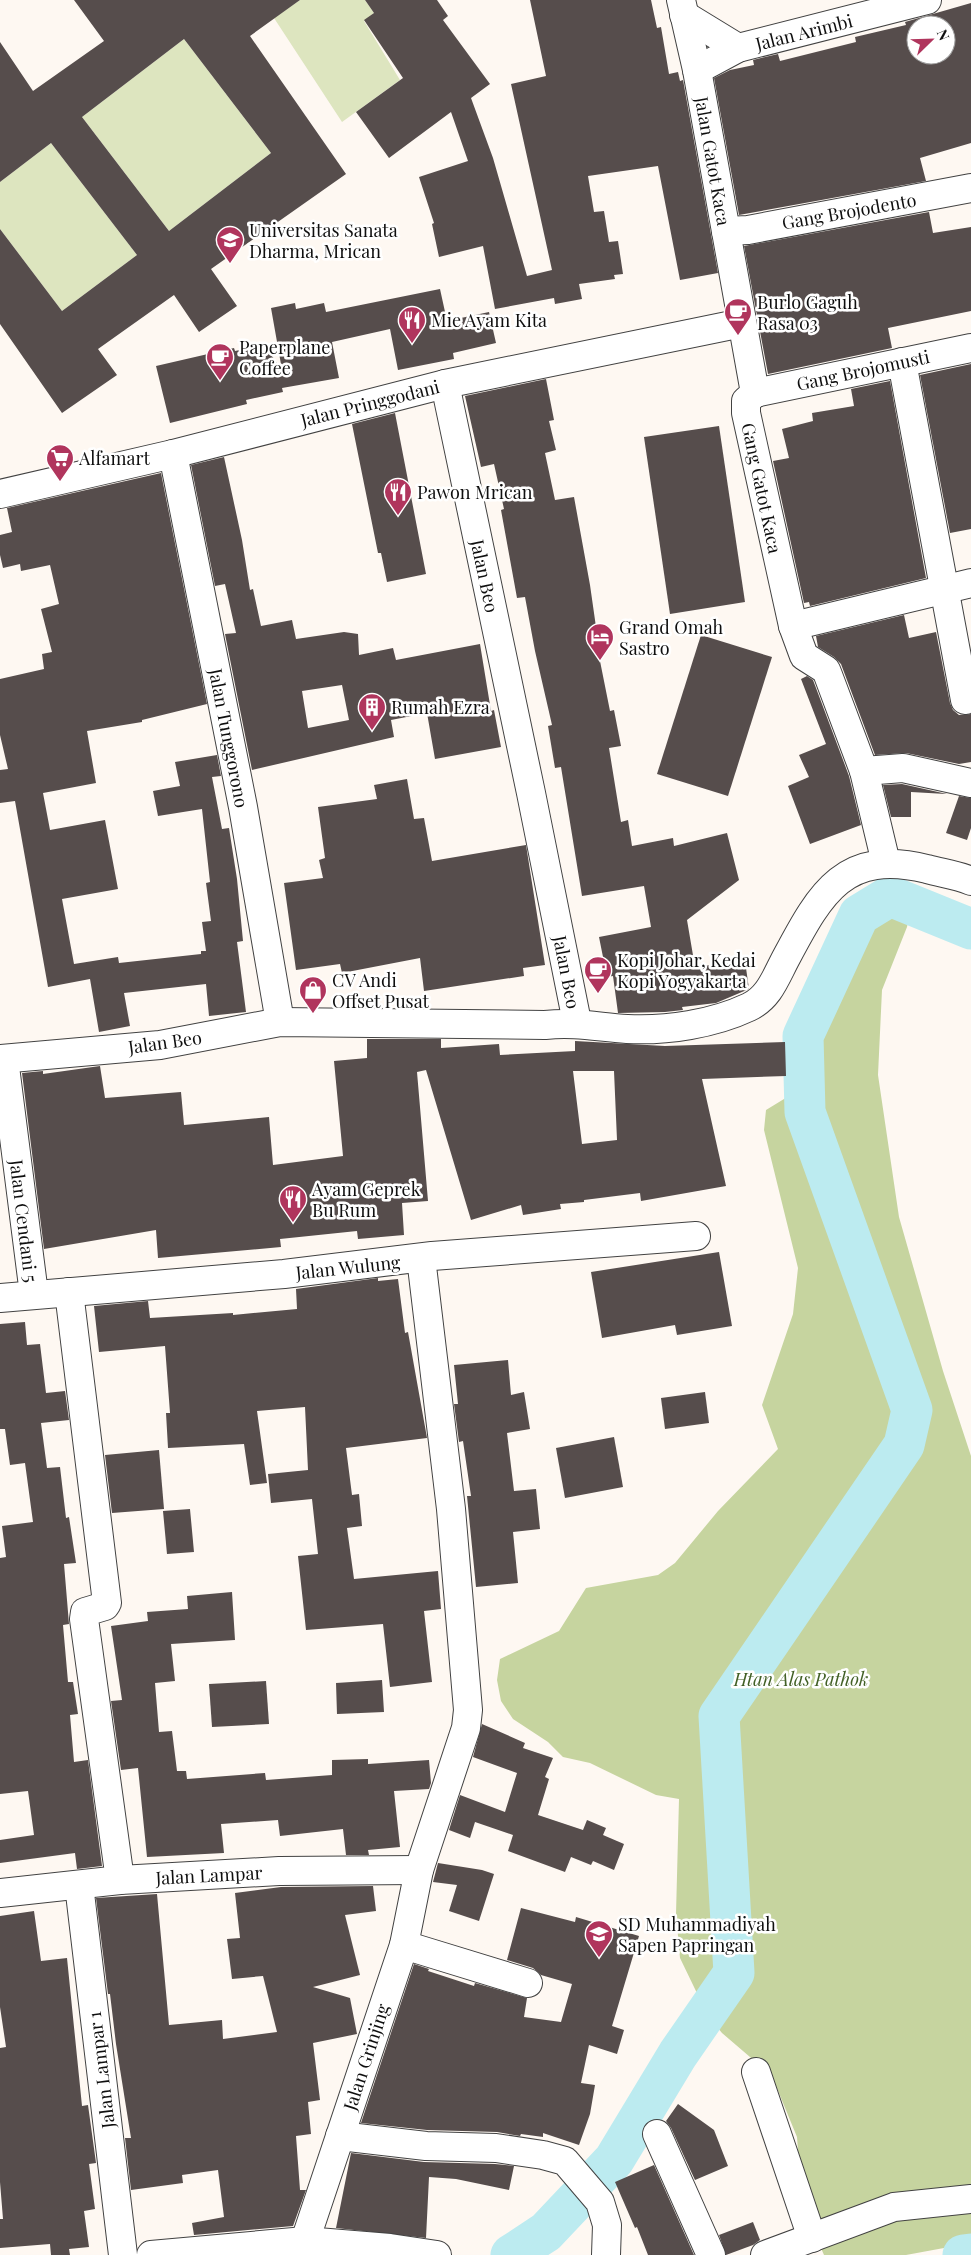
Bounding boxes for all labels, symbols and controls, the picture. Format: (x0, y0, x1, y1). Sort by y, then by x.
street label: Jalan Arimbi (752, 8, 855, 56)
north arrow (906, 15, 956, 65)
text: N (933, 26, 954, 43)
street label: Jalan Gatot Kaca (690, 94, 736, 227)
street label: Gang Brojodento (780, 187, 918, 235)
place label: Universitas Sanata Dharma, Mrican (249, 218, 398, 263)
school or university icon: Universitas Sanata Dharma, Mrican (215, 225, 245, 264)
place label: Burlo Gaguh Rasa 03 (757, 290, 858, 335)
cafe icon: Burlo Gaguh Rasa 03 (723, 297, 753, 336)
restaurant icon: Mie Ayam Kita (397, 305, 427, 344)
place label: Mie Ayam Kita (431, 308, 547, 332)
place label: Paperplane Coffee (239, 335, 330, 380)
cafe icon: Paperplane Coffee (205, 342, 235, 381)
street label: Gang Brojomusti (794, 344, 932, 396)
street label: Jalan Pringgodani (297, 374, 442, 432)
street label: Gang Gatot Kaca (736, 421, 788, 556)
supermarket icon: Alfamart (45, 443, 75, 482)
place label: Alfamart (78, 446, 150, 470)
restaurant icon: Pawon Mrican (383, 477, 413, 516)
place label: Pawon Mrican (417, 480, 533, 504)
street label: Jalan Beo (465, 536, 504, 615)
place label: Grand Omah Sastro (619, 615, 724, 660)
hotel icon: Grand Omah Sastro (585, 622, 615, 661)
street label: Jalan Tunggorono (204, 665, 254, 810)
building icon: Rumah Ezra (357, 692, 387, 731)
place label: Rumah Ezra (391, 695, 490, 719)
street label: Jalan Beo (548, 932, 586, 1011)
place label: Kopi Johar, Kedai Kopi Yogyakarta (617, 948, 756, 993)
cafe icon: Kopi Johar, Kedai Kopi Yogyakarta (583, 955, 613, 994)
place label: CV Andi Offset Pusat (332, 968, 430, 1013)
shop icon: CV Andi Offset Pusat (298, 975, 328, 1014)
street label: Jalan Beo (126, 1025, 203, 1059)
street label: Jalan Cendani 5 (4, 1157, 43, 1284)
place label: Ayam Geprek Bu Rum (311, 1177, 421, 1222)
restaurant icon: Ayam Geprek Bu Rum (278, 1184, 308, 1223)
street label: Jalan Wulung (294, 1250, 402, 1285)
park label: Htan Alas Pathok (733, 1667, 868, 1691)
street label: Jalan Lampar (154, 1860, 263, 1890)
place label: SD Muhammadiyah Sapen Papringan (618, 1912, 776, 1957)
school or university icon: SD Muhammadiyah Sapen Papringan (584, 1919, 614, 1958)
street label: Jalan Grinjing (337, 2000, 395, 2114)
street label: Jalan Lampar 1 (82, 2010, 120, 2131)

